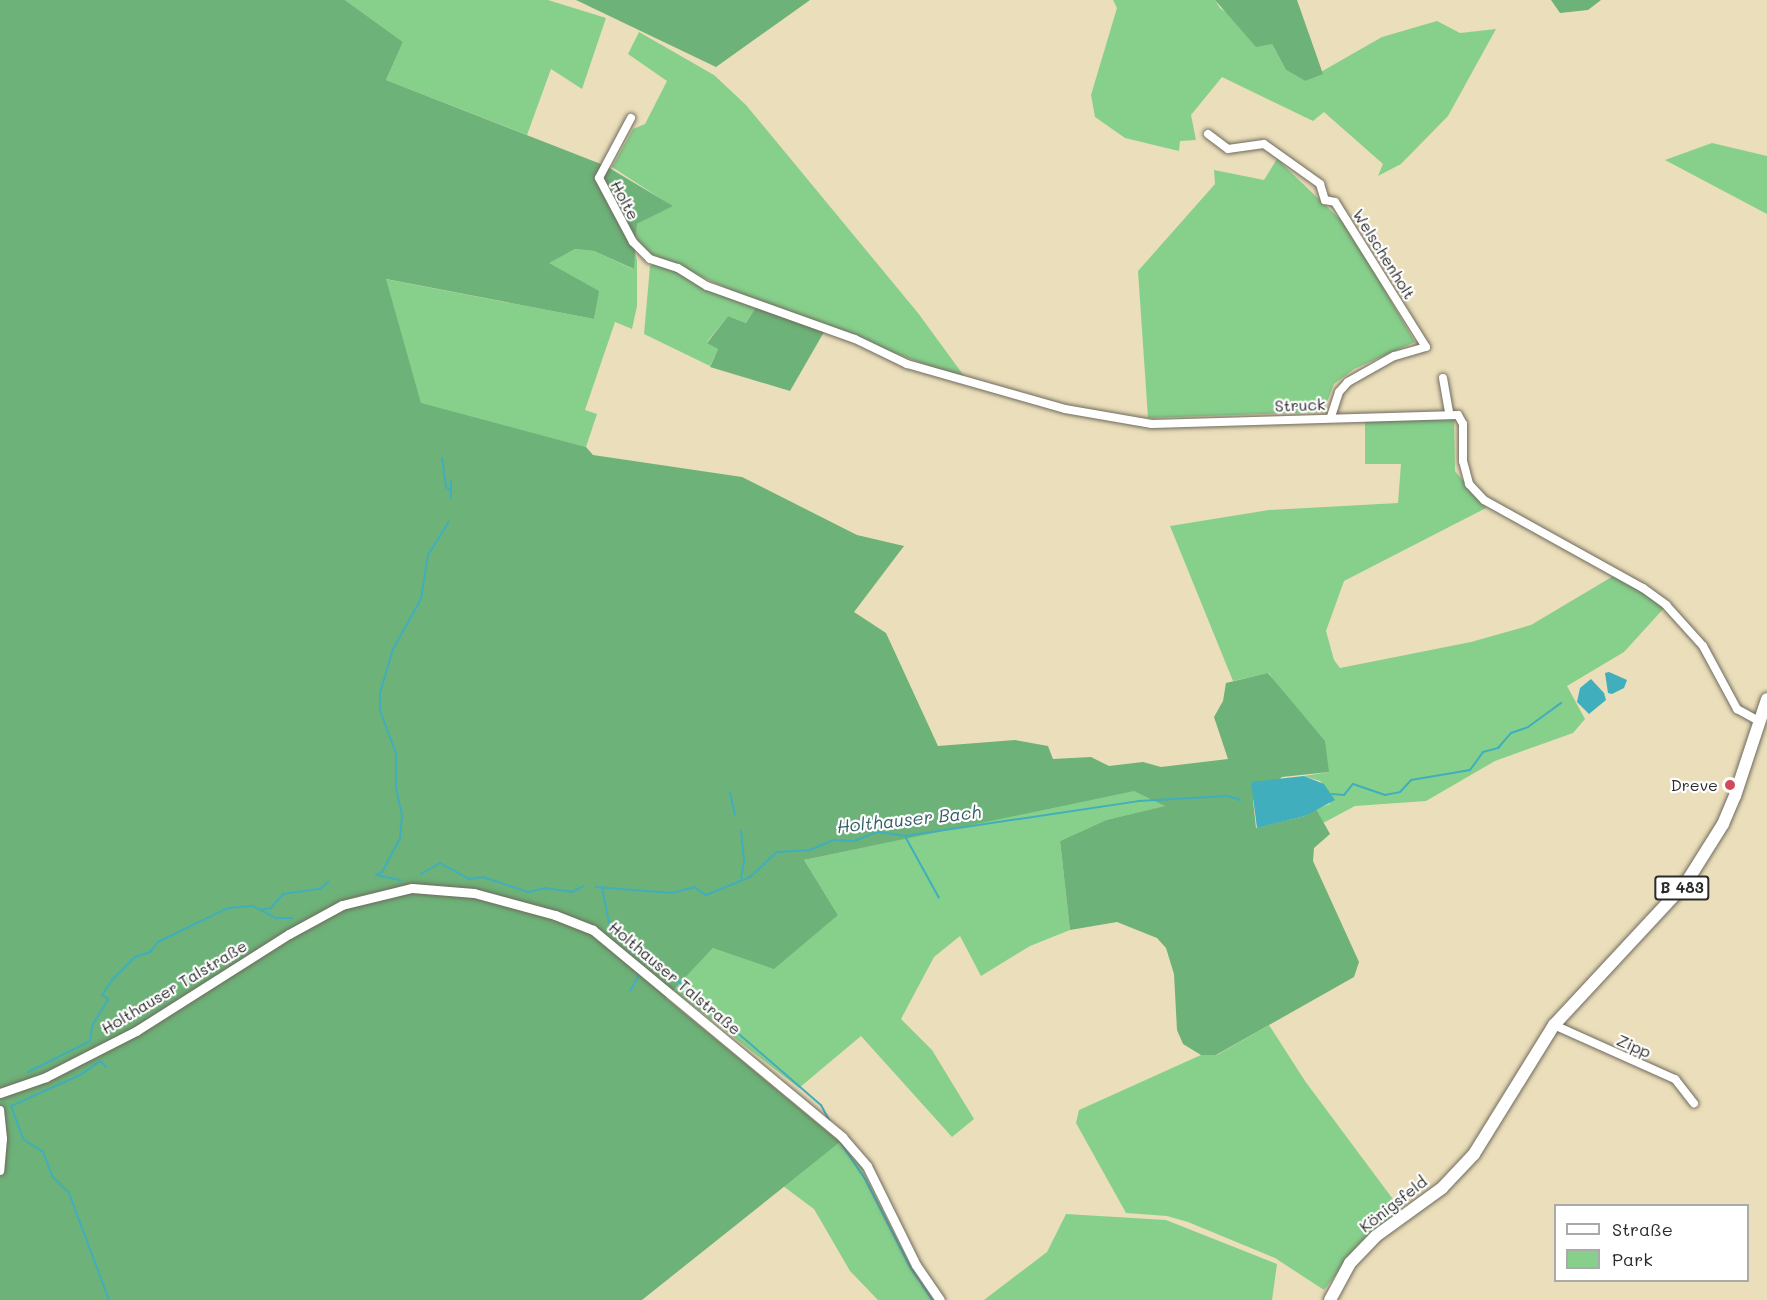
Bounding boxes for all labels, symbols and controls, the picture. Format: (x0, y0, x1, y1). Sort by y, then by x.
street label: Holte (607, 177, 643, 223)
street label: Welschenholt (1349, 205, 1419, 303)
street label: Struck (1274, 395, 1326, 415)
place label: Dreve (1671, 775, 1718, 795)
marker: Dreve (1723, 778, 1737, 792)
water label: Holthauser Bach (836, 801, 982, 837)
road number: B 483 (1654, 876, 1710, 900)
street label: Holthauser Talstraße (605, 917, 745, 1039)
street label: Holthauser Talstraße (98, 936, 250, 1038)
street label: Zipp (1614, 1030, 1654, 1062)
street label: Königsfeld (1355, 1172, 1431, 1236)
legend (1554, 1204, 1749, 1282)
text: Straße (1612, 1217, 1673, 1241)
text: Park (1612, 1247, 1653, 1271)

